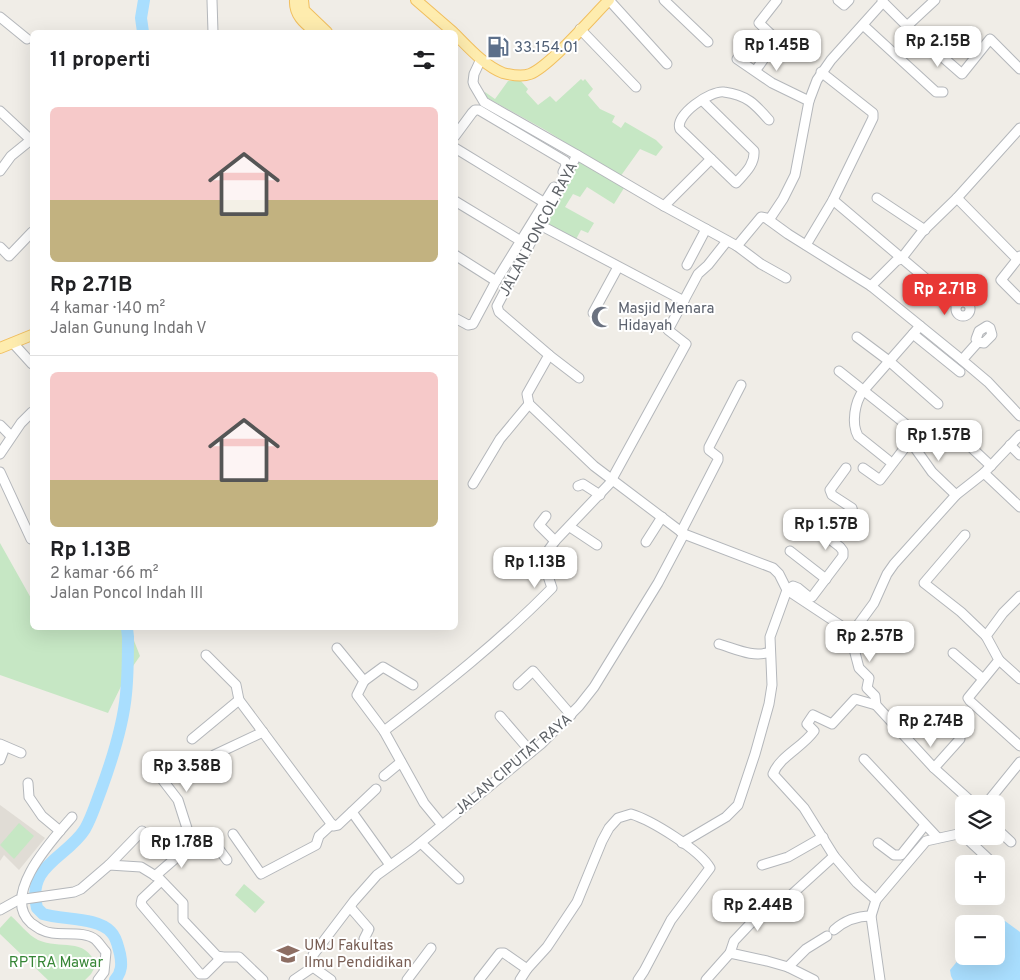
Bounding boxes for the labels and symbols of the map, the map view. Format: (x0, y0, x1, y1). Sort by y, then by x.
pin: Rp 2.15B (886, 26, 990, 68)
pin: Rp 1.45B (725, 30, 829, 72)
fuel station icon: 33.154.01 (485, 34, 511, 60)
place label: 33.154.01 (514, 39, 578, 58)
street label: JALAN PONCOL RAYA (496, 159, 583, 300)
pin: Rp 2.71B (893, 274, 997, 316)
place label: Masjid Menara Hidayah (618, 300, 714, 336)
mosque icon: Masjid Menara Hidayah (589, 304, 615, 330)
pin: Rp 1.57B (887, 420, 991, 462)
pin: Rp 1.57B (774, 508, 878, 551)
pin: Rp 1.13B (483, 546, 587, 589)
pin: Rp 2.57B (818, 620, 922, 663)
pin: Rp 2.74B (879, 706, 983, 748)
street label: JALAN CIPUTAT RAYA (451, 710, 577, 820)
pin: Rp 3.58B (135, 750, 239, 793)
pin: Rp 1.78B (130, 826, 234, 869)
pin: Rp 2.44B (706, 890, 810, 932)
place label: UMJ Fakultas Ilmu Pendidikan (304, 937, 412, 973)
school or university icon: UMJ Fakultas Ilmu Pendidikan (275, 941, 301, 967)
park label: RPTRA Mawar (9, 954, 103, 973)

